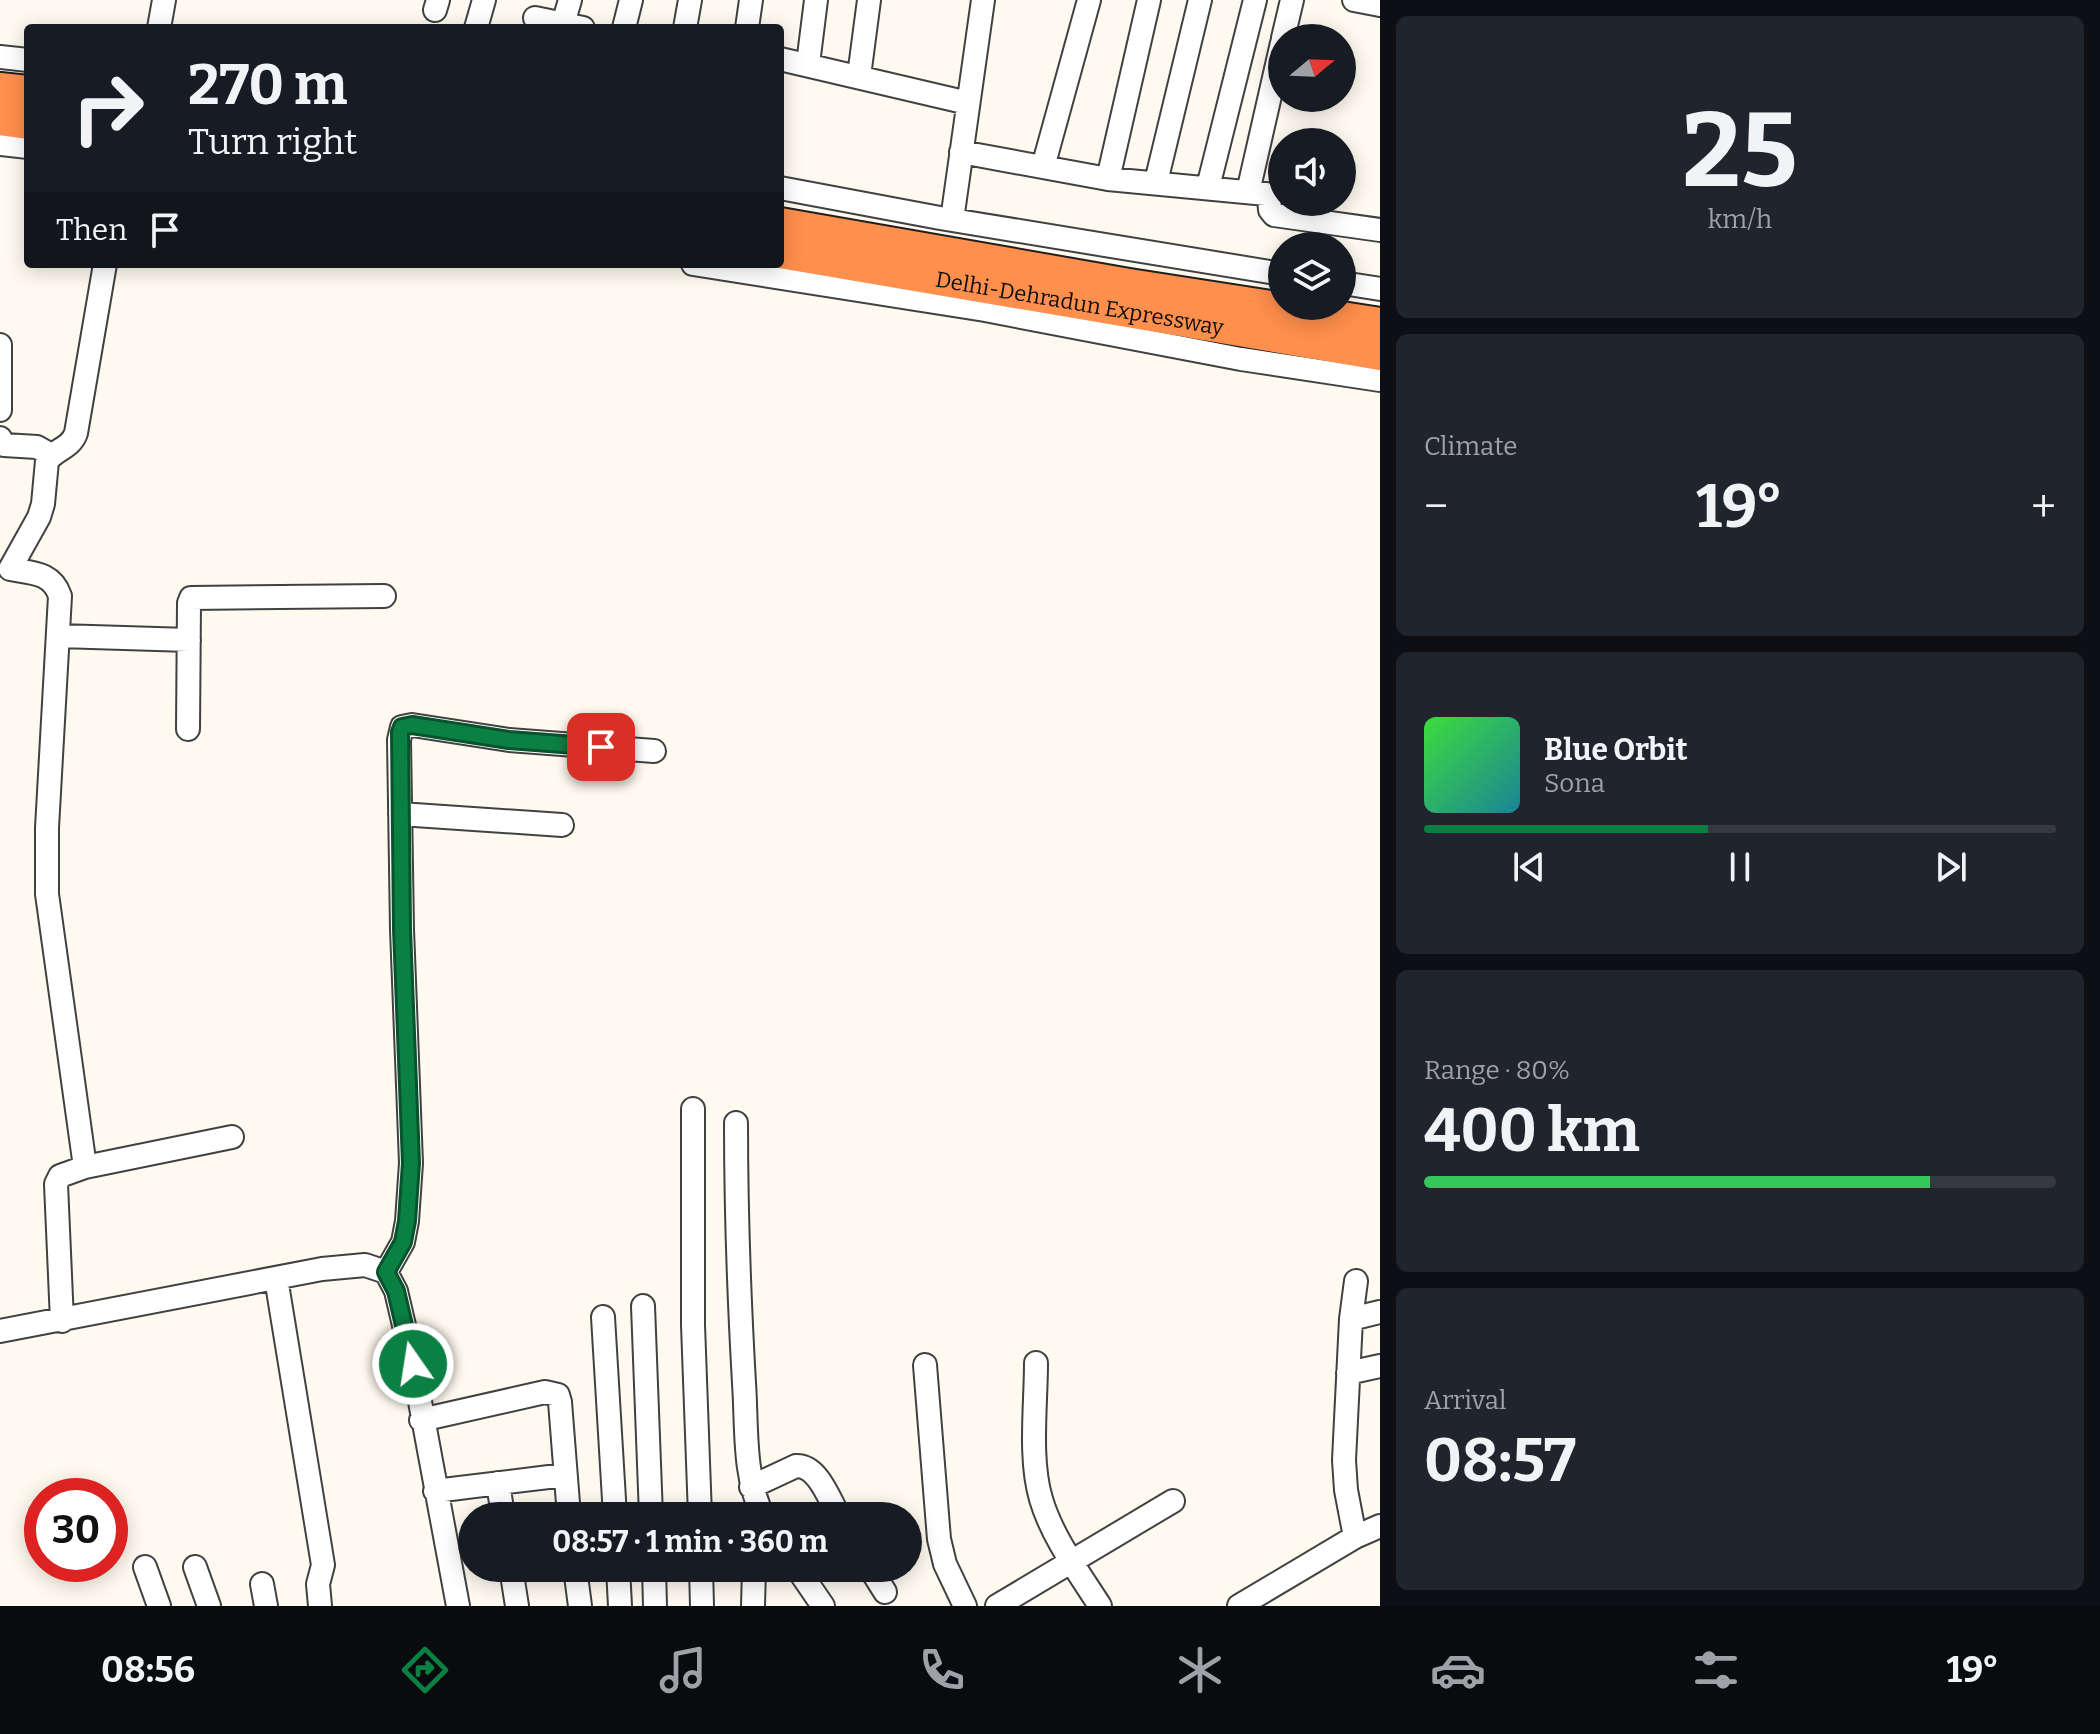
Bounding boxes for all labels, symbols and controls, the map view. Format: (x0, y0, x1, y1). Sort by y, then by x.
north arrow (1268, 24, 1356, 112)
map controls (1268, 24, 1356, 320)
text: 270 m (188, 52, 348, 119)
icon: right (56, 56, 160, 160)
text: 25 (1682, 89, 1798, 214)
text: Turn right (188, 120, 357, 164)
button: sound (1268, 128, 1356, 216)
text: km/h (1708, 204, 1772, 235)
icon: arrive (143, 208, 187, 252)
text: Then (56, 212, 127, 248)
button: layers (1268, 232, 1356, 320)
street label: Delhi-Dehradun Expressway (934, 265, 1226, 341)
text: Climate (1424, 431, 1518, 462)
text: 19° (1696, 471, 1783, 543)
text: − (1424, 480, 1448, 533)
text: + (2031, 480, 2056, 533)
pin (567, 713, 635, 781)
icon: arrive (579, 725, 623, 769)
text: Blue Orbit (1544, 732, 1688, 768)
text: Sona (1544, 768, 1605, 799)
icon: previous (1507, 845, 1551, 889)
icon: pause (1718, 845, 1762, 889)
icon: next (1929, 845, 1973, 889)
text: Range · 80% (1424, 1055, 1570, 1086)
text: 400 km (1424, 1095, 1640, 1167)
position arrow (371, 1322, 455, 1406)
text: Arrival (1424, 1385, 1506, 1416)
text: 08:57 (1424, 1425, 1576, 1497)
speed limit sign: 30 (24, 1478, 128, 1582)
text: 08:57 · 1 min · 360 m (552, 1524, 828, 1560)
icon: directions (397, 1642, 453, 1698)
icon: music (655, 1642, 711, 1698)
icon: phone (914, 1642, 970, 1698)
icon: climate (1172, 1642, 1228, 1698)
icon: car (1430, 1642, 1486, 1698)
icon: filters (1688, 1642, 1744, 1698)
text: 08:56 (101, 1648, 195, 1692)
text: 19° (1946, 1648, 1999, 1692)

